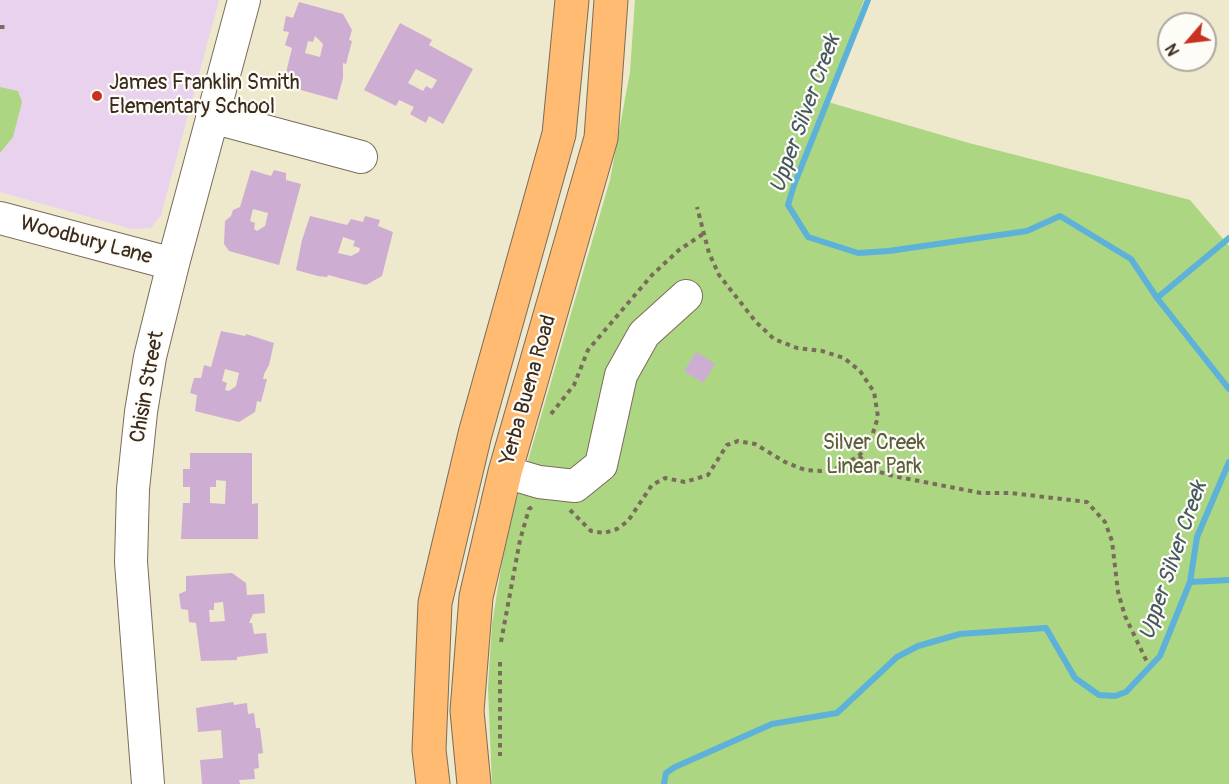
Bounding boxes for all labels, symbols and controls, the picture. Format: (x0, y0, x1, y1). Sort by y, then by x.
north arrow (1157, 12, 1217, 72)
water label: Upper Silver Creek (765, 31, 847, 197)
text: N (1162, 40, 1184, 59)
place label: James Franklin Smith Elementary School (109, 71, 300, 121)
marker: James Franklin Smith Elementary School (90, 89, 104, 103)
street label: Woodbury Lane (17, 211, 155, 271)
street label: Yerba Buena Road (496, 312, 562, 468)
street label: Chisin Street (126, 329, 170, 445)
park label: Silver Creek Linear Park (823, 431, 925, 481)
water label: Upper Silver Creek (1134, 478, 1214, 644)

